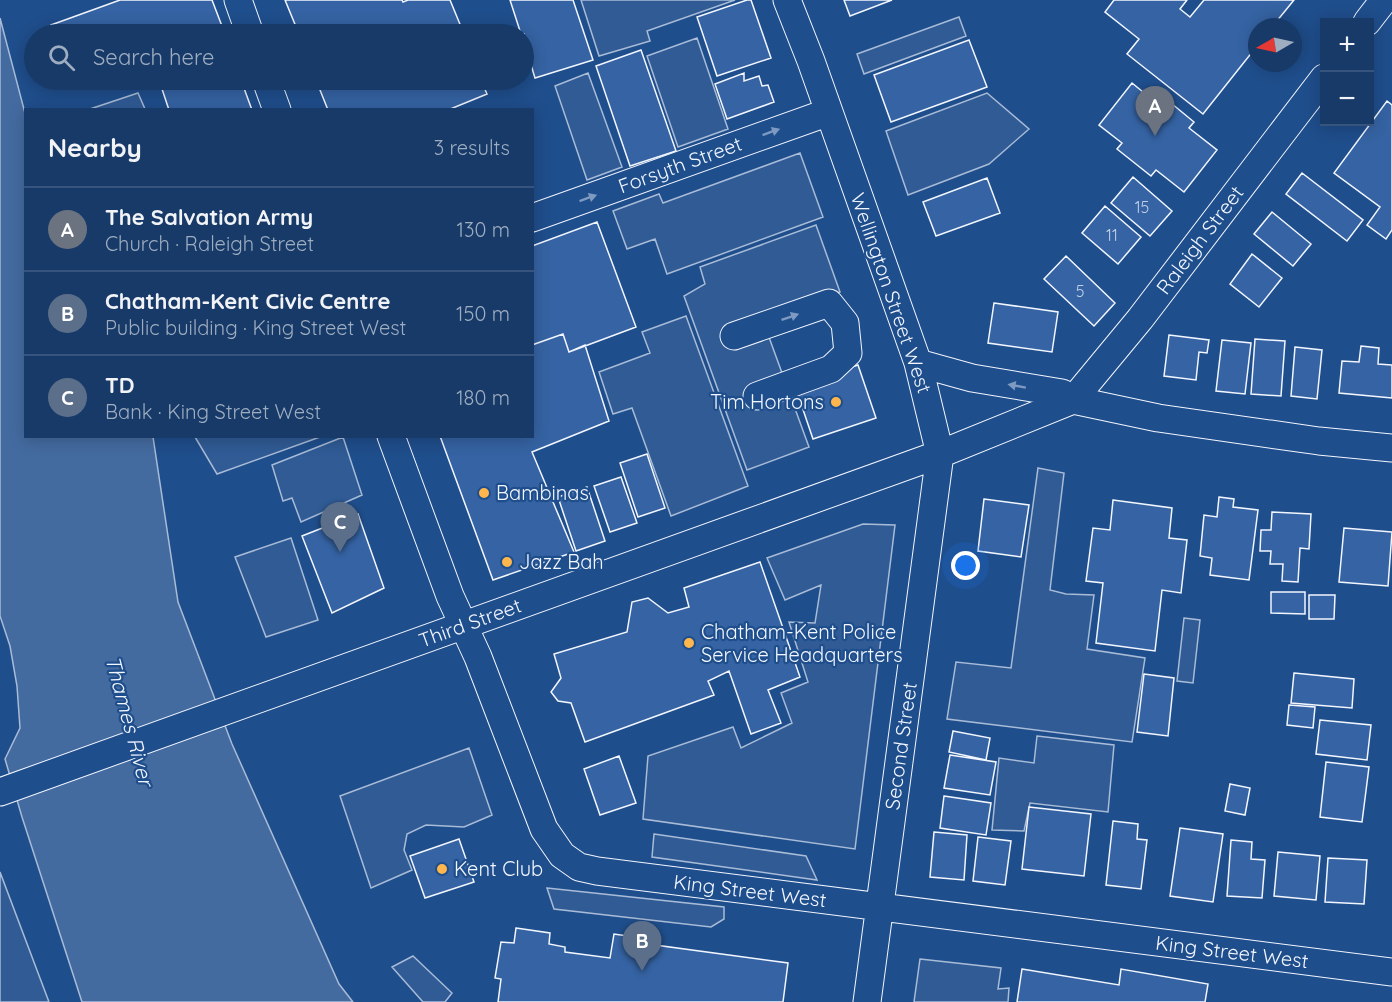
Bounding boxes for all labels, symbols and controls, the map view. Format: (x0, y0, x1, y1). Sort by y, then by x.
north arrow (1248, 18, 1302, 72)
map controls (1320, 18, 1374, 126)
button: + (1320, 18, 1374, 72)
search box (24, 24, 534, 90)
icon: search (45, 41, 78, 74)
text: Search here (93, 43, 214, 71)
button: − (1320, 72, 1374, 126)
pin: A (1136, 86, 1174, 136)
one-way arrow (762, 127, 780, 137)
text: Nearby (48, 131, 142, 164)
street label: Forsyth Street (615, 131, 745, 198)
text: 3 results (434, 135, 510, 160)
street label: Raleigh Street (1151, 180, 1249, 299)
street label: Wellington Street West (845, 189, 938, 396)
one-way arrow (579, 193, 597, 203)
house number: 15 (1135, 197, 1149, 217)
text: The Salvation Army (105, 203, 313, 231)
text: A (61, 217, 74, 242)
text: 130 m (457, 217, 510, 242)
house number: 11 (1106, 225, 1118, 245)
text: Church · Raleigh Street (105, 231, 314, 256)
house number: 5 (1076, 281, 1084, 301)
text: Chatham-Kent Civic Centre (105, 287, 390, 315)
text: B (61, 301, 74, 326)
text: 150 m (456, 301, 510, 326)
one-way arrow (781, 311, 799, 321)
text: Public building · King Street West (105, 315, 406, 340)
text: TD (105, 371, 135, 399)
one-way arrow (1007, 381, 1026, 390)
text: C (61, 385, 74, 410)
text: 180 m (456, 385, 510, 410)
place label: Tim Hortons (710, 389, 824, 414)
marker: Tim Hortons (829, 395, 843, 409)
text: Bank · King Street West (105, 399, 321, 424)
place label: Bambinas (496, 480, 589, 505)
marker: Bambinas (477, 486, 491, 500)
pin: C (320, 502, 360, 552)
place label: Jazz Bah (519, 549, 604, 574)
your location (951, 551, 980, 580)
marker: Jazz Bah (500, 555, 514, 569)
street label: Third Street (415, 592, 525, 653)
place label: Chatham-Kent Police Service Headquarters (701, 619, 903, 667)
marker: Chatham-Kent Police Service Headquarters (682, 636, 696, 650)
water label: Thames River (100, 653, 161, 791)
street label: Second Street (879, 680, 922, 811)
place label: Kent Club (454, 856, 543, 881)
marker: Kent Club (435, 862, 449, 876)
street label: King Street West (672, 869, 828, 912)
pin: B (622, 922, 662, 971)
street label: King Street West (1154, 930, 1310, 973)

